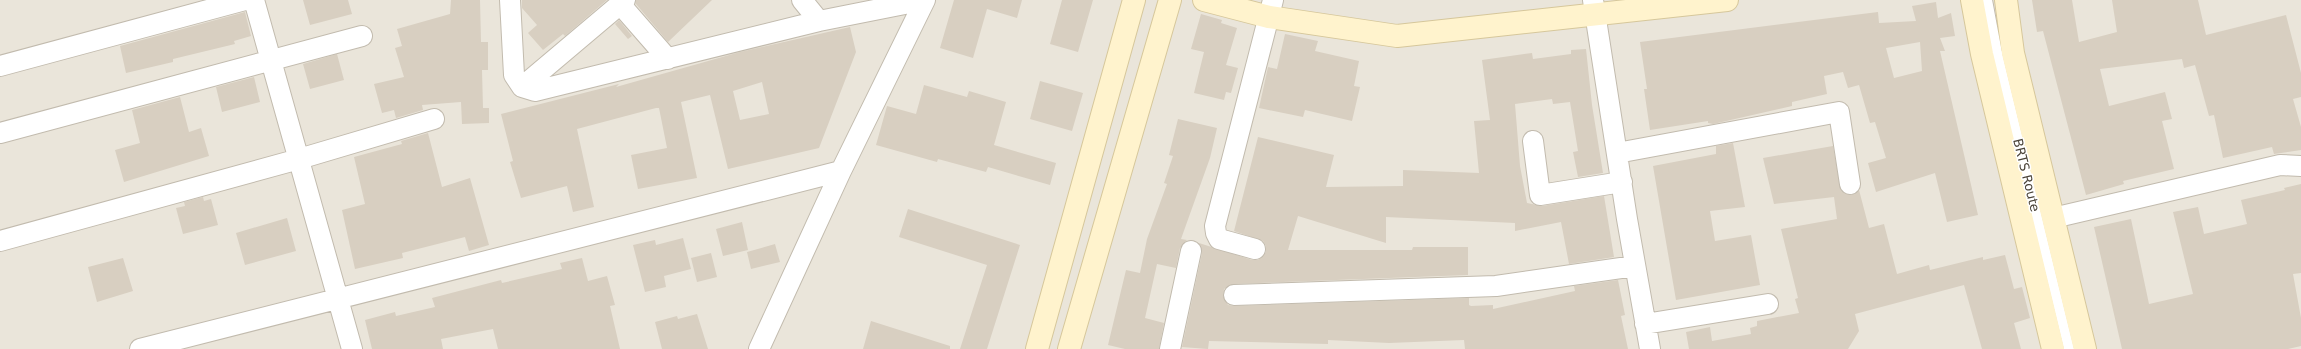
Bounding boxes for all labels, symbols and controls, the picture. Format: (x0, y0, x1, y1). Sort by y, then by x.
street label: BRTS Route (2010, 137, 2043, 213)

